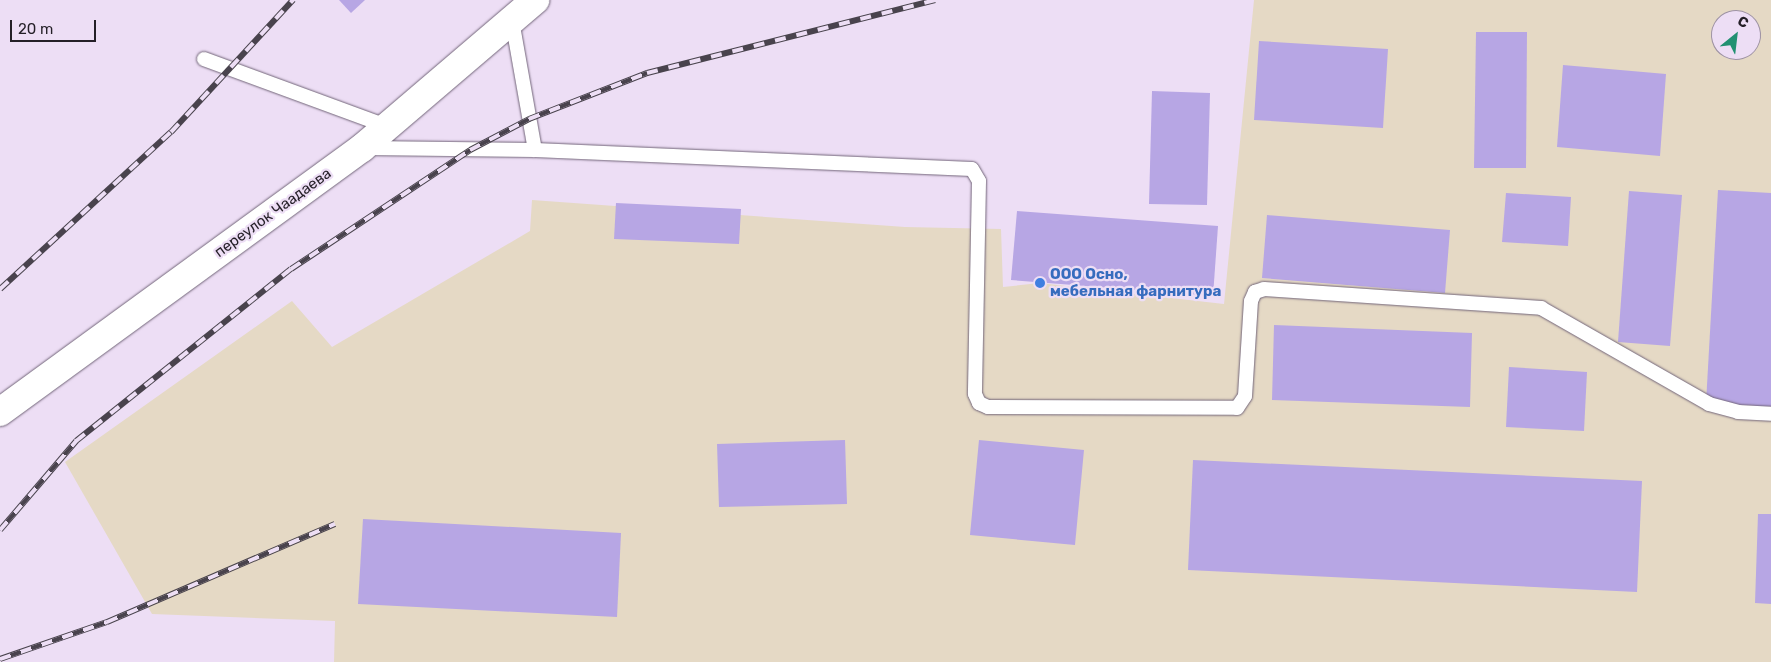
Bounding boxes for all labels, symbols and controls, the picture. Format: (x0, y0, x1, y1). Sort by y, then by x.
scale bar (12, 10, 99, 42)
north arrow (1711, 10, 1761, 60)
text: С (1735, 12, 1751, 32)
text: 20 m (18, 20, 53, 38)
street label: переулок Чаадаева (211, 165, 335, 261)
place label: ООО Осно, мебельная фарнитура (1050, 265, 1221, 300)
marker: ООО Осно, мебельная фарнитура (1034, 277, 1046, 289)

